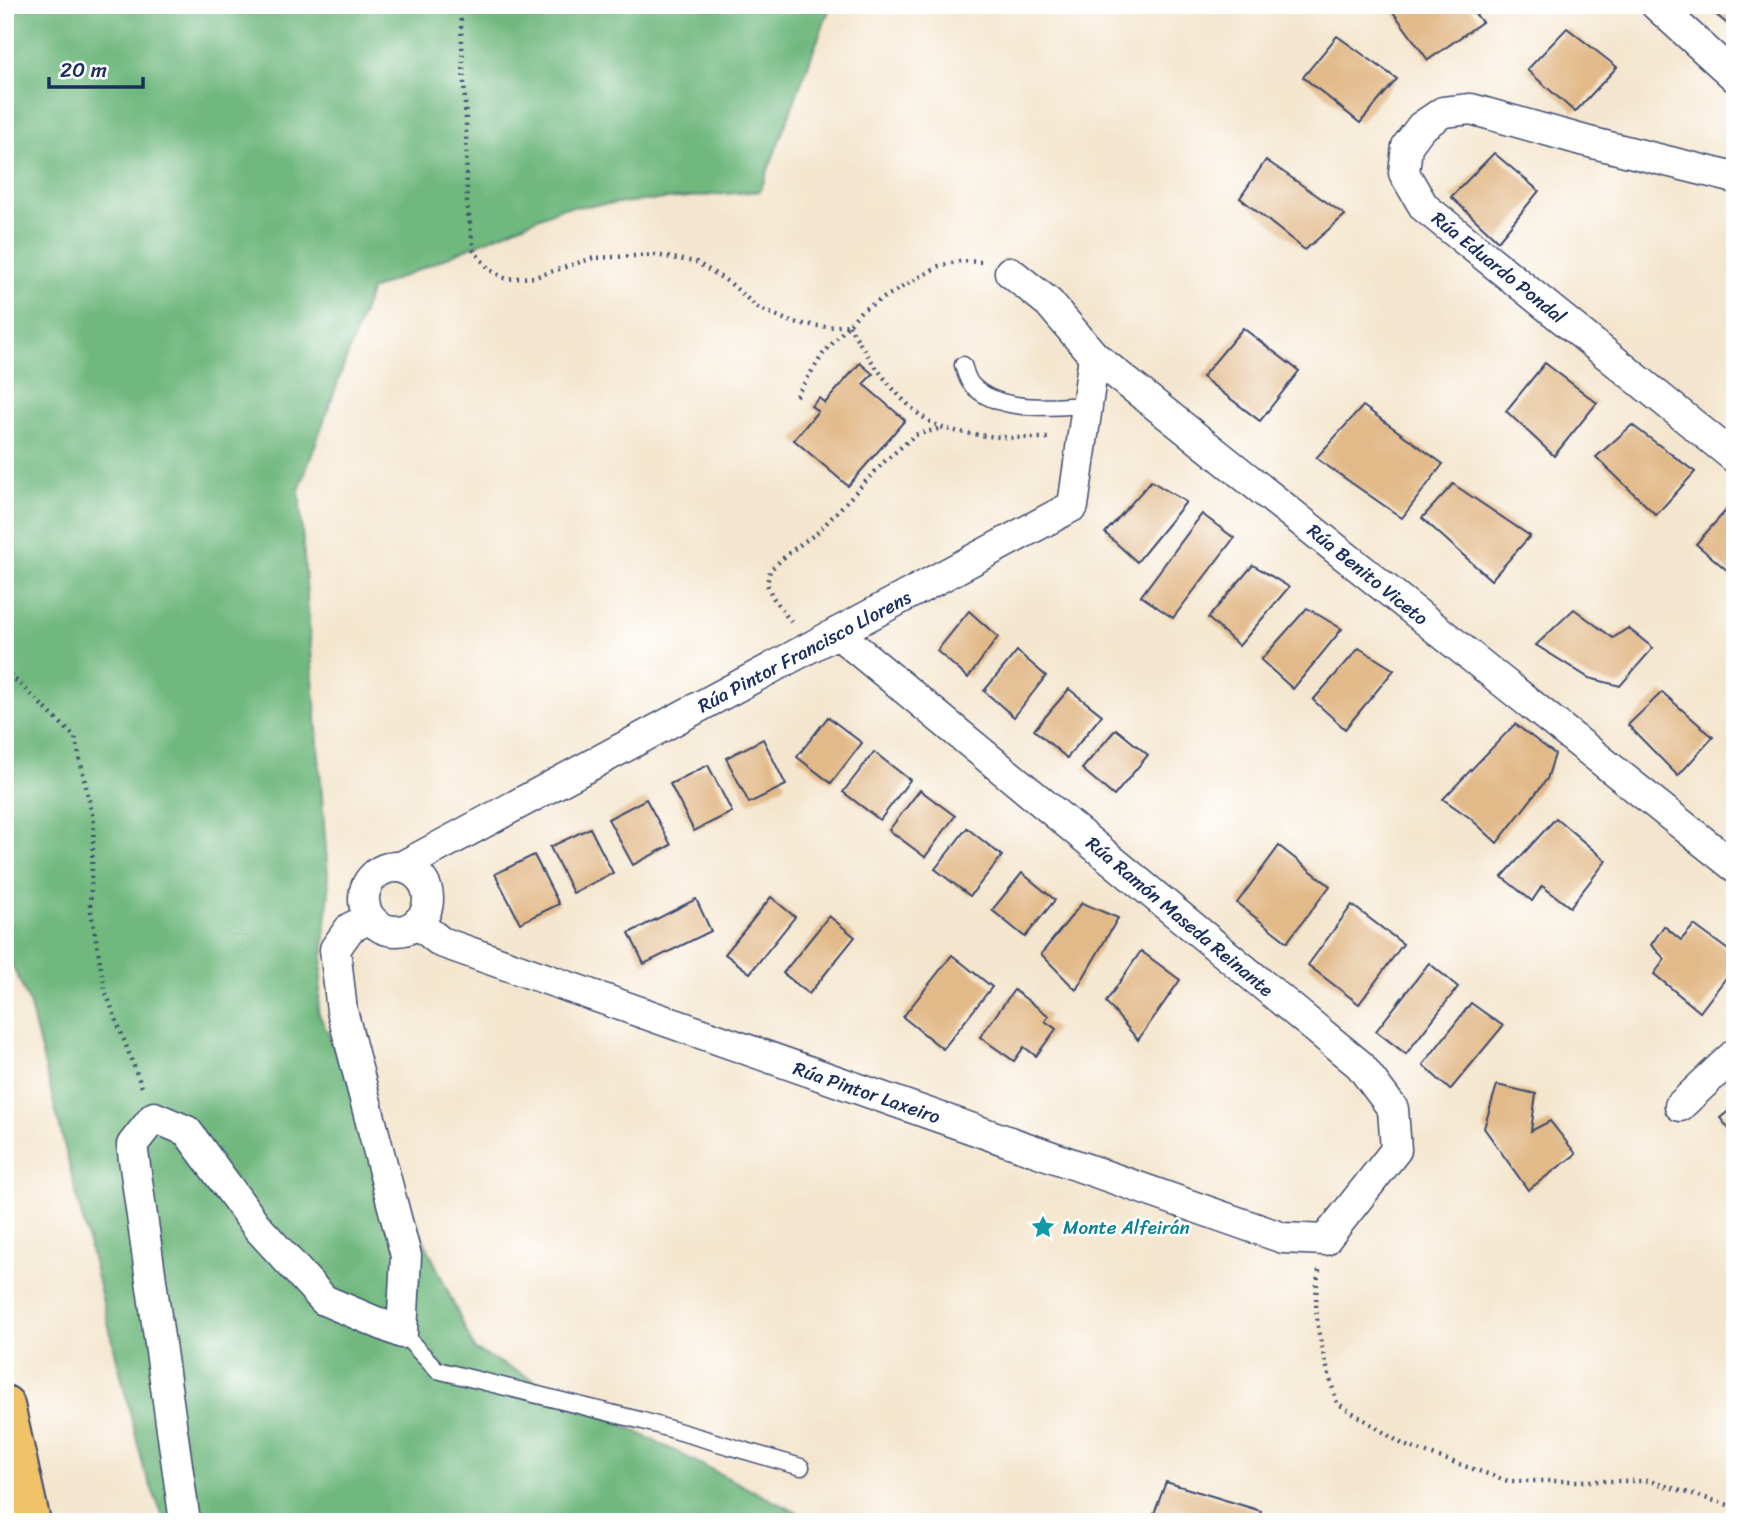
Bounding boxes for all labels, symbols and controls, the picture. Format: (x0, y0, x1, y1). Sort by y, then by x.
scale bar (49, 46, 144, 90)
text: 20 m (60, 51, 107, 89)
street label: Rúa Eduardo Pondal (1424, 203, 1574, 333)
street label: Rúa Benito Viceto (1300, 515, 1436, 634)
street label: Rúa Pintor Francisco Llorens (691, 581, 917, 722)
street label: Rúa Ramón Maseda Reinante (1078, 828, 1281, 1005)
street label: Rúa Pintor Laxeiro (789, 1052, 945, 1133)
place label: Monte Alfeirán (1063, 1211, 1190, 1244)
place icon: Monte Alfeirán (1029, 1213, 1057, 1241)

